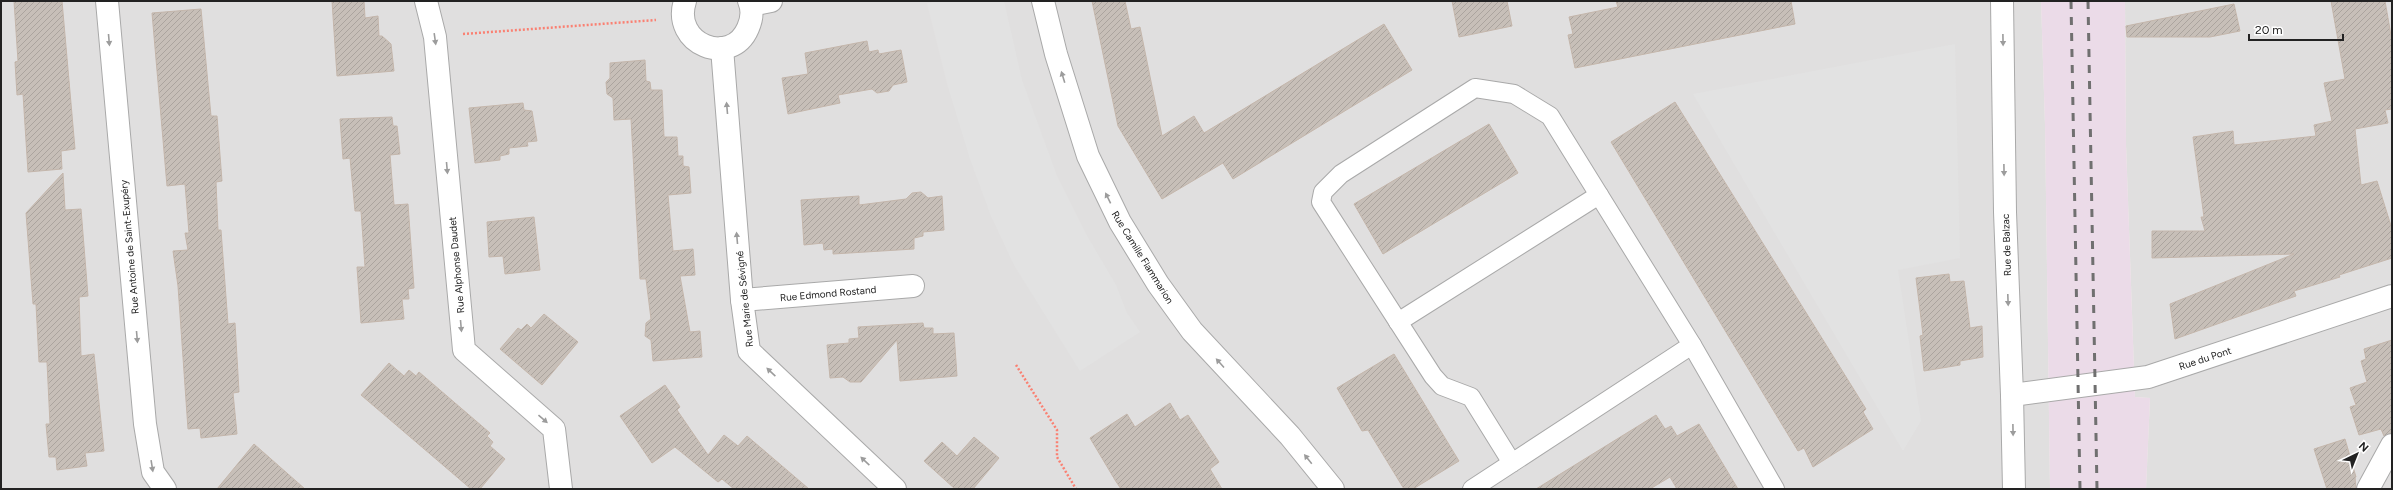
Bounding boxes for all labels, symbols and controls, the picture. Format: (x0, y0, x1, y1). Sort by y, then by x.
scale bar (2249, 16, 2343, 42)
text: 20 m (2255, 23, 2283, 37)
one-way arrow (432, 33, 438, 45)
one-way arrow (106, 34, 113, 46)
one-way arrow (1999, 34, 2006, 46)
one-way arrow (1060, 71, 1066, 83)
one-way arrow (723, 102, 730, 114)
one-way arrow (444, 162, 450, 174)
one-way arrow (2001, 164, 2007, 177)
street label: Rue Antoine de Saint-Exupéry (117, 179, 142, 315)
one-way arrow (1105, 193, 1111, 204)
street label: Rue Camille Flammarion (1109, 208, 1177, 307)
street label: Rue de Balzac (1999, 213, 2014, 276)
street label: Rue Alphonse Daudet (446, 216, 467, 314)
one-way arrow (734, 232, 741, 244)
street label: Rue Marie de Sévigné (733, 250, 756, 348)
street label: Rue Edmond Rostand (779, 283, 877, 304)
one-way arrow (2005, 294, 2012, 306)
one-way arrow (458, 320, 465, 332)
one-way arrow (134, 331, 140, 343)
street label: Rue du Pont (2177, 344, 2233, 373)
one-way arrow (1216, 358, 1225, 368)
one-way arrow (766, 367, 776, 376)
one-way arrow (538, 415, 548, 424)
one-way arrow (2010, 424, 2016, 437)
north arrow (2337, 434, 2377, 474)
text: N (2356, 439, 2371, 455)
one-way arrow (1304, 453, 1313, 464)
one-way arrow (860, 456, 870, 466)
one-way arrow (149, 460, 155, 472)

